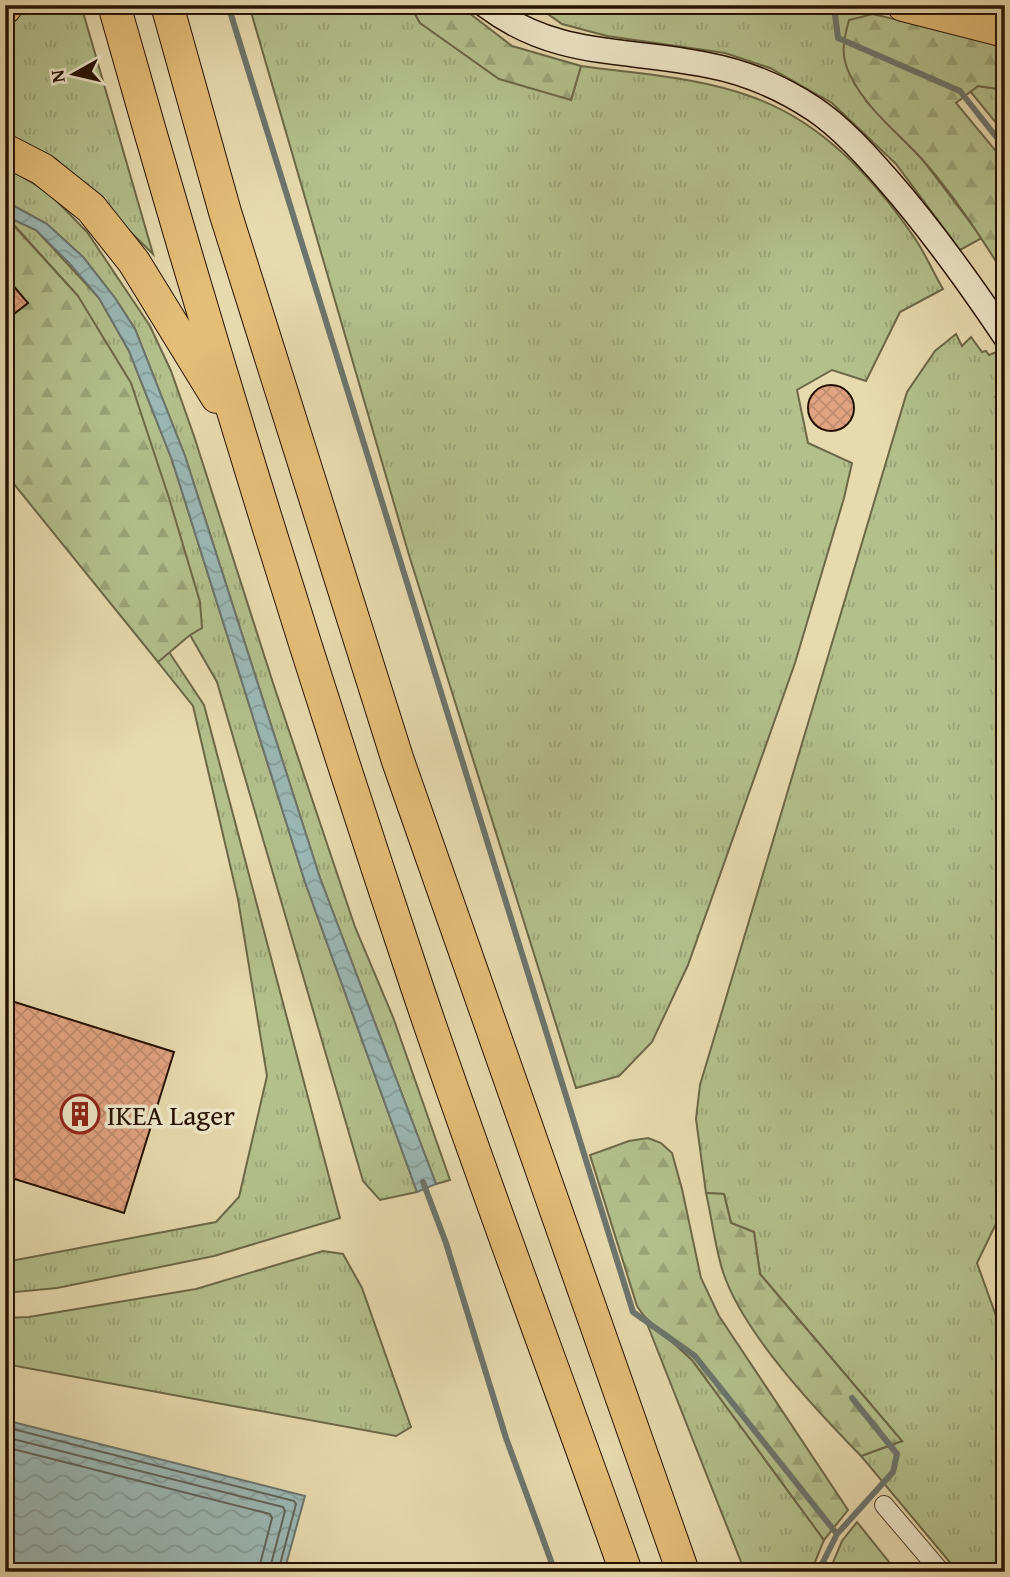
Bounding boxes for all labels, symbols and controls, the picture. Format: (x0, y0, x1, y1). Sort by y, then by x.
north arrow (38, 38, 108, 108)
text: N (42, 68, 72, 85)
building icon: IKEA Lager (59, 1093, 101, 1135)
place label: IKEA Lager (107, 1094, 235, 1135)

